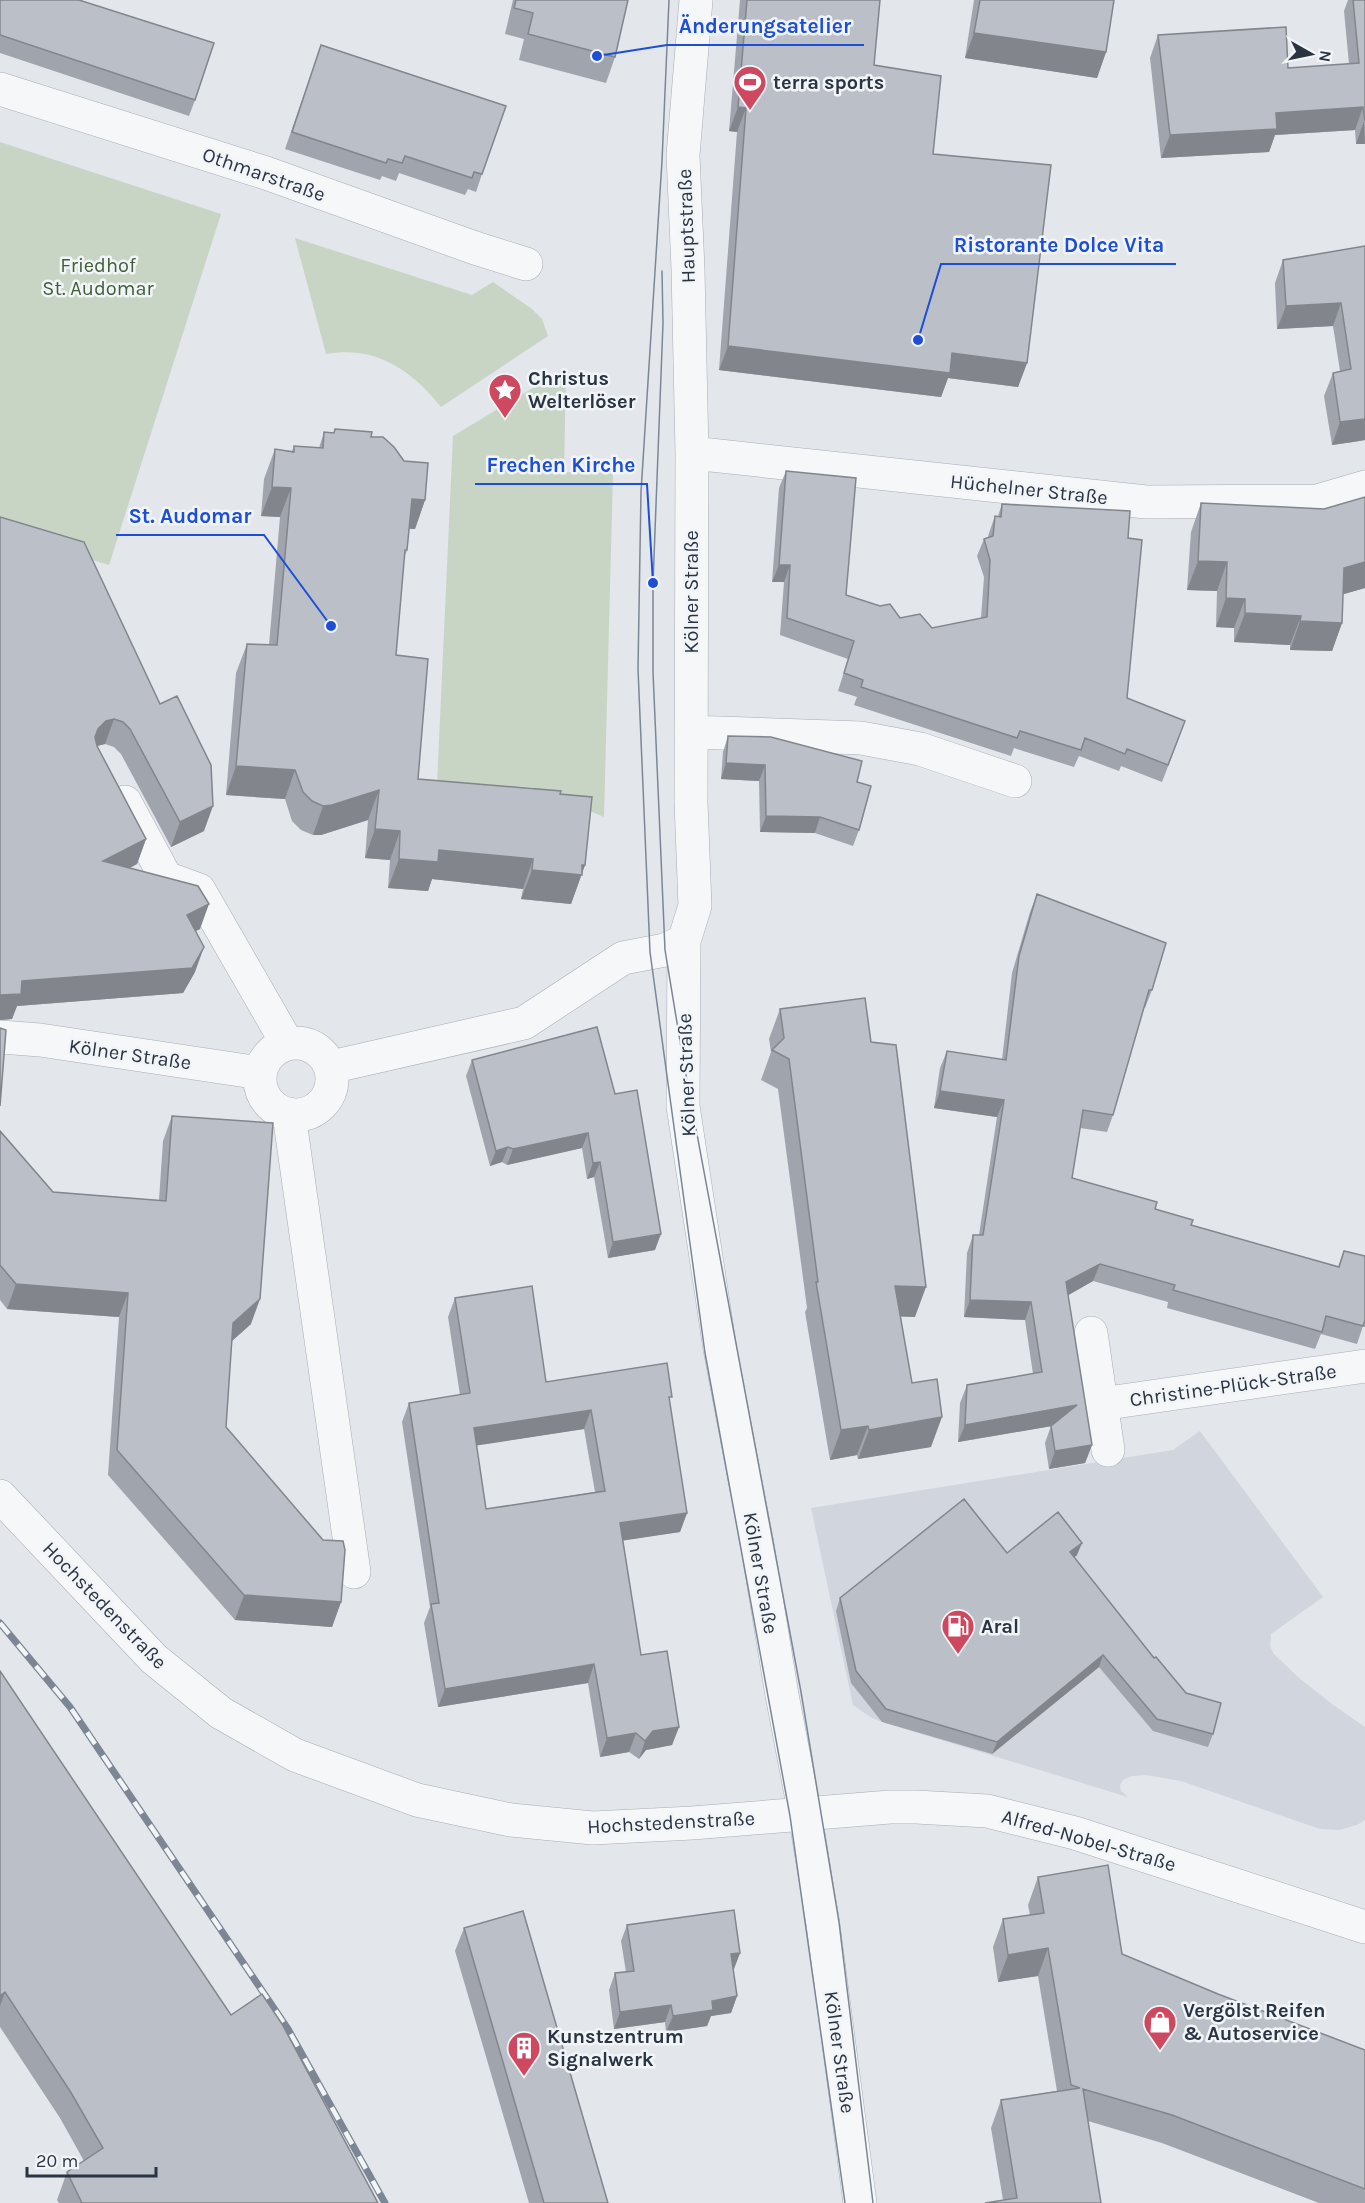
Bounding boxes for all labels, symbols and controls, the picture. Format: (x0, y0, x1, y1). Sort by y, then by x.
callout: Änderungsatelier (667, 6, 864, 45)
text: Änderungsatelier (679, 14, 852, 38)
north arrow (1281, 24, 1341, 84)
text: N (1315, 49, 1336, 63)
sports icon: terra sports (732, 64, 768, 111)
place label: terra sports (773, 71, 884, 94)
street label: Othmarstraße (199, 143, 328, 206)
street label: Hauptstraße (673, 168, 700, 284)
callout: Ristorante Dolce Vita (941, 225, 1176, 264)
text: Ristorante Dolce Vita (954, 233, 1164, 257)
park label: Friedhof St. Audomar (42, 254, 154, 300)
place label: Christus Welterlöser (528, 367, 636, 413)
place icon: Christus Welterlöser (487, 372, 523, 419)
callout: Frechen Kirche (475, 445, 647, 484)
text: Frechen Kirche (487, 453, 635, 477)
street label: Hüchelner Straße (949, 470, 1109, 509)
callout: St. Audomar (116, 496, 264, 535)
text: St. Audomar (128, 504, 252, 528)
street label: Kölner Straße (680, 530, 703, 654)
street label: Kölner Straße (673, 1013, 700, 1137)
street label: Kölner Straße (67, 1035, 193, 1074)
street label: Christine-Plück-Straße (1128, 1360, 1338, 1411)
street label: Kölner Straße (738, 1510, 783, 1636)
street label: Hochstedenstraße (38, 1537, 171, 1674)
fuel station icon: Aral (940, 1608, 976, 1655)
place label: Aral (981, 1615, 1019, 1638)
street label: Alfred-Nobel-Straße (999, 1805, 1179, 1876)
street label: Hochstedenstraße (587, 1807, 756, 1838)
street label: Kölner Straße (820, 1989, 859, 2115)
place label: Vergölst Reifen & Autoservice (1183, 1999, 1326, 2045)
shop icon: Vergölst Reifen & Autoservice (1142, 2004, 1178, 2051)
place label: Kunstzentrum Signalwerk (547, 2025, 684, 2071)
building icon: Kunstzentrum Signalwerk (506, 2030, 542, 2077)
scale bar (27, 2140, 156, 2178)
text: 20 m (36, 2150, 78, 2172)

